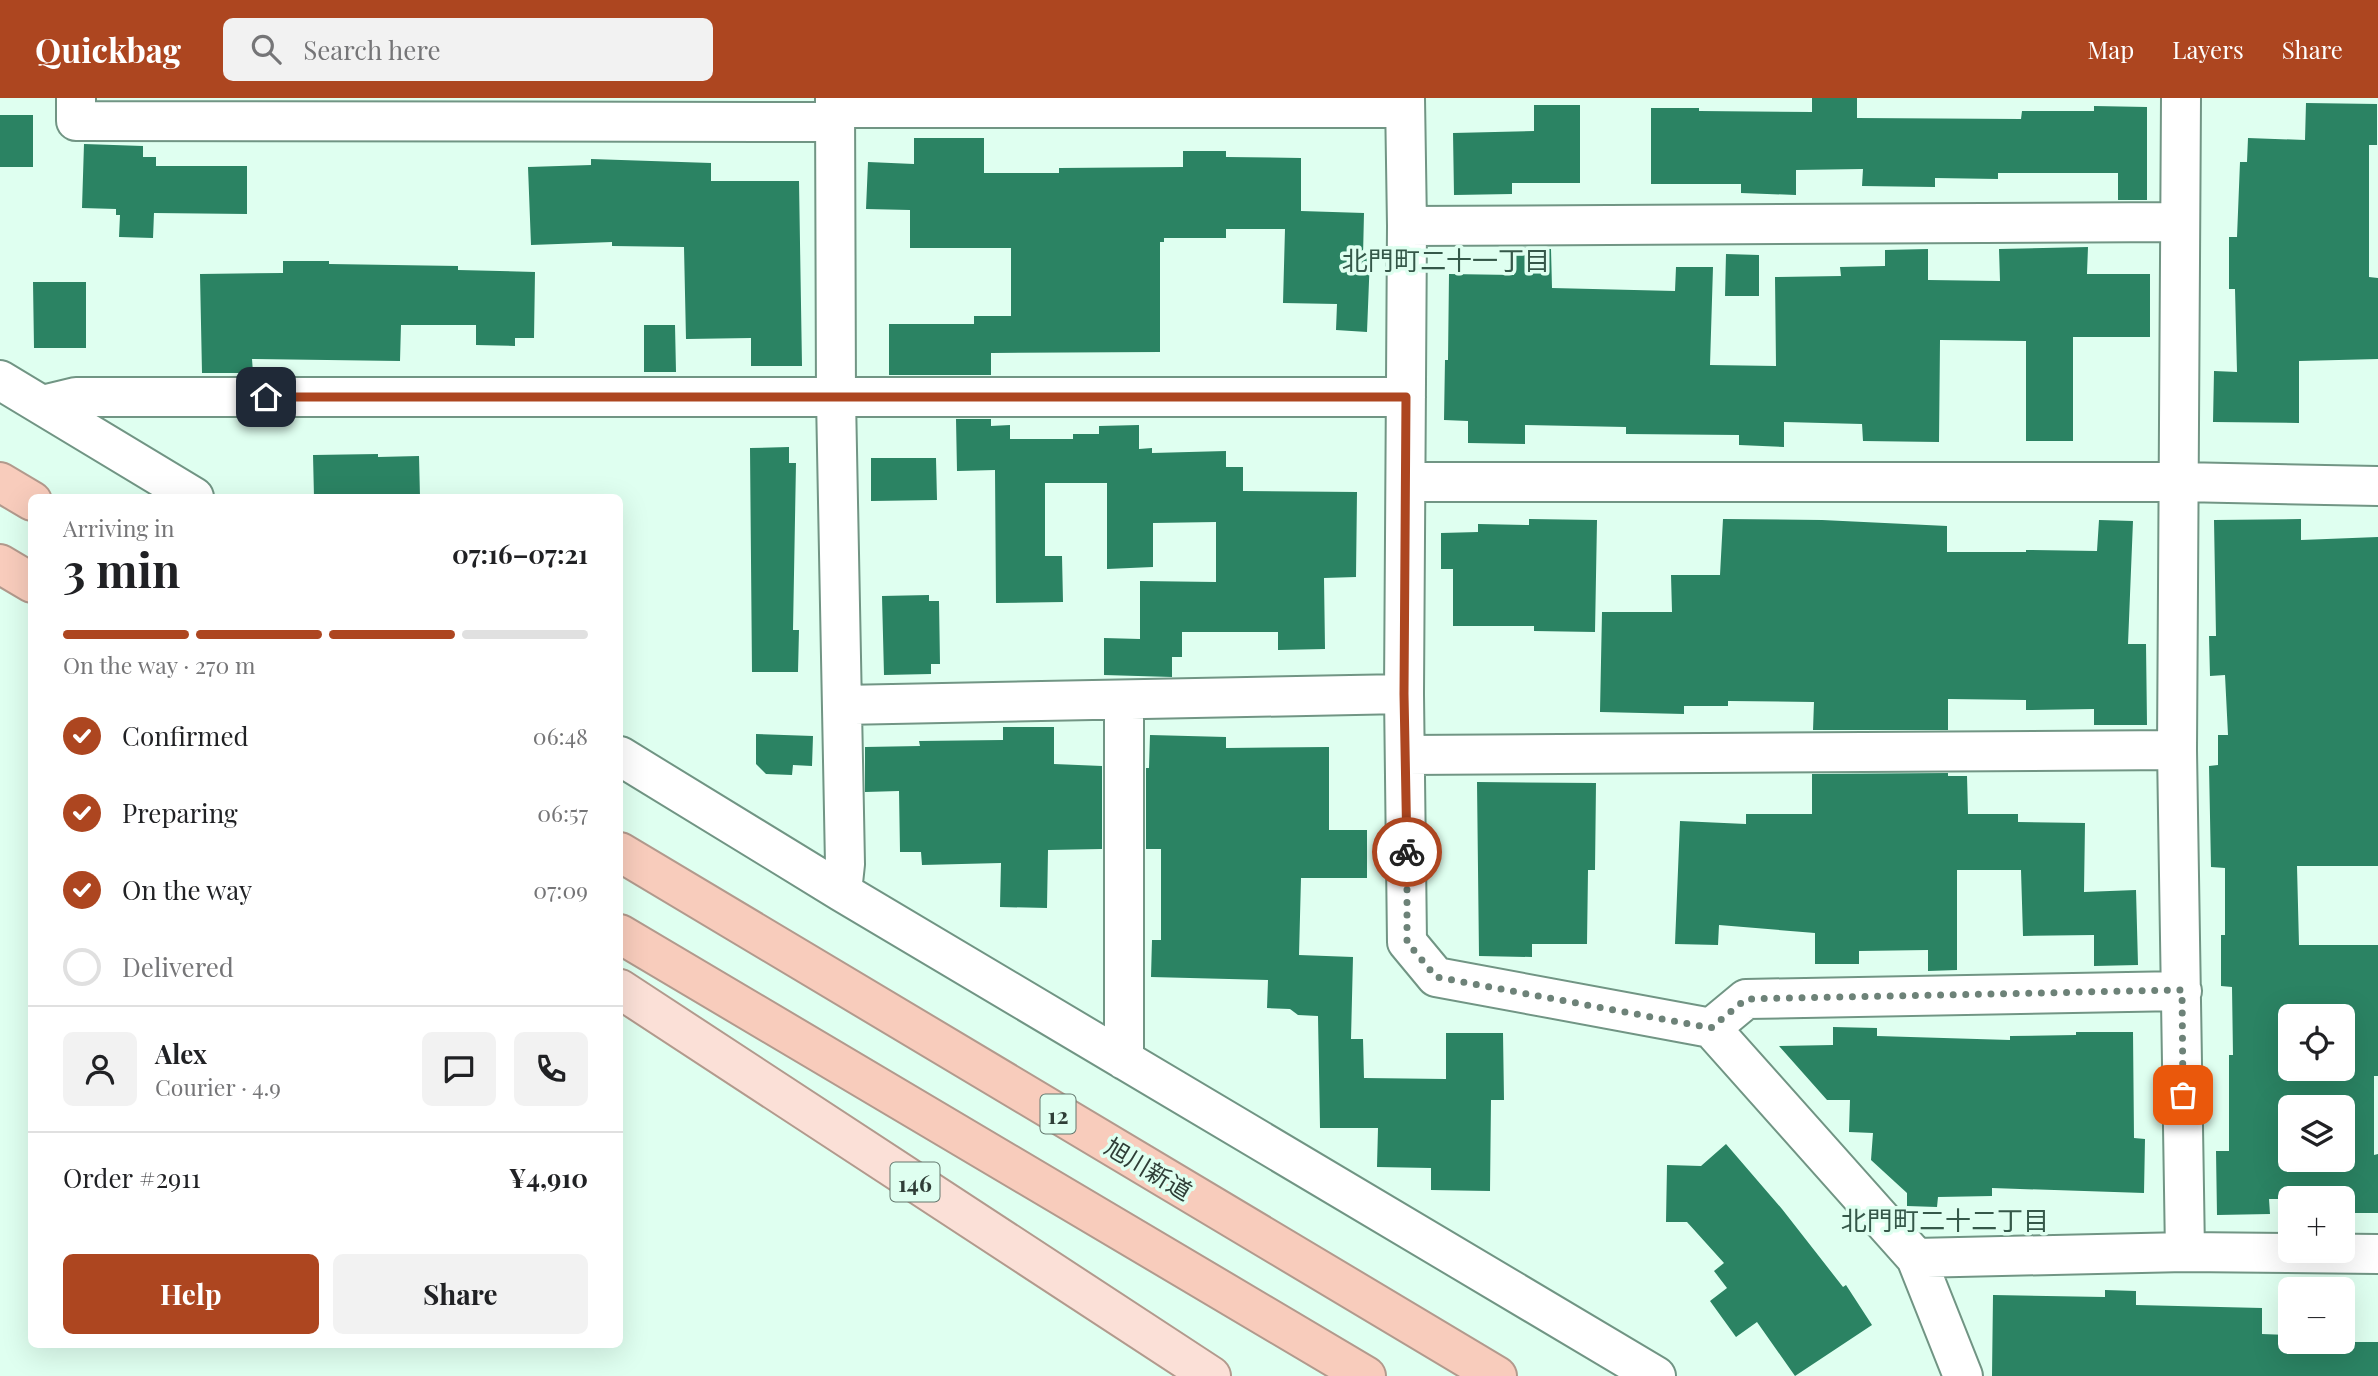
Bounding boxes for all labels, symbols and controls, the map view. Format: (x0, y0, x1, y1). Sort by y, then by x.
search box (223, 18, 713, 81)
text: Quickbag (35, 27, 181, 71)
icon: search (247, 30, 285, 68)
text: Search here (303, 32, 441, 67)
text: Map (2088, 33, 2134, 65)
text: Layers (2172, 33, 2244, 65)
text: Share (2282, 33, 2343, 65)
district label: 北門町二十一丁目 (1342, 242, 1550, 277)
pin (236, 367, 296, 427)
icon: home (247, 378, 285, 416)
text: Arriving in (63, 512, 175, 543)
text: 07:16–07:21 (452, 536, 588, 571)
text: 3 min (63, 538, 180, 600)
text: On the way · 270 m (63, 649, 255, 680)
icon: check (63, 717, 101, 755)
text: Confirmed (122, 718, 249, 753)
text: 06:48 (533, 720, 588, 751)
icon: check (63, 794, 101, 832)
text: Preparing (122, 795, 238, 830)
text: 06:57 (537, 797, 588, 828)
courier (1372, 817, 1442, 887)
icon: bike (1388, 833, 1426, 871)
icon: check (63, 871, 101, 909)
text: On the way (122, 872, 252, 907)
text: 07:09 (533, 874, 588, 905)
text: Delivered (122, 949, 234, 984)
map controls (2278, 1004, 2355, 1354)
button: locate (2278, 1004, 2355, 1081)
button: person (63, 1032, 137, 1106)
button: chat (422, 1032, 496, 1106)
button: phone (514, 1032, 588, 1106)
text: Alex (155, 1036, 207, 1071)
pin (2153, 1065, 2213, 1125)
text: Courier · 4.9 (155, 1071, 281, 1102)
icon: bag (2164, 1076, 2202, 1114)
road number: 12 (1040, 1094, 1076, 1134)
button: layers (2278, 1095, 2355, 1172)
street label: 旭川新道 (1100, 1130, 1198, 1206)
text: Order #2911 (63, 1160, 201, 1195)
text: ¥4,910 (509, 1160, 588, 1195)
road number: 146 (890, 1162, 940, 1202)
button: + (2278, 1186, 2355, 1263)
district label: 北門町二十二丁目 (1841, 1202, 2049, 1237)
button: Help (63, 1254, 319, 1334)
button: Share (333, 1254, 588, 1334)
button: − (2278, 1277, 2355, 1354)

